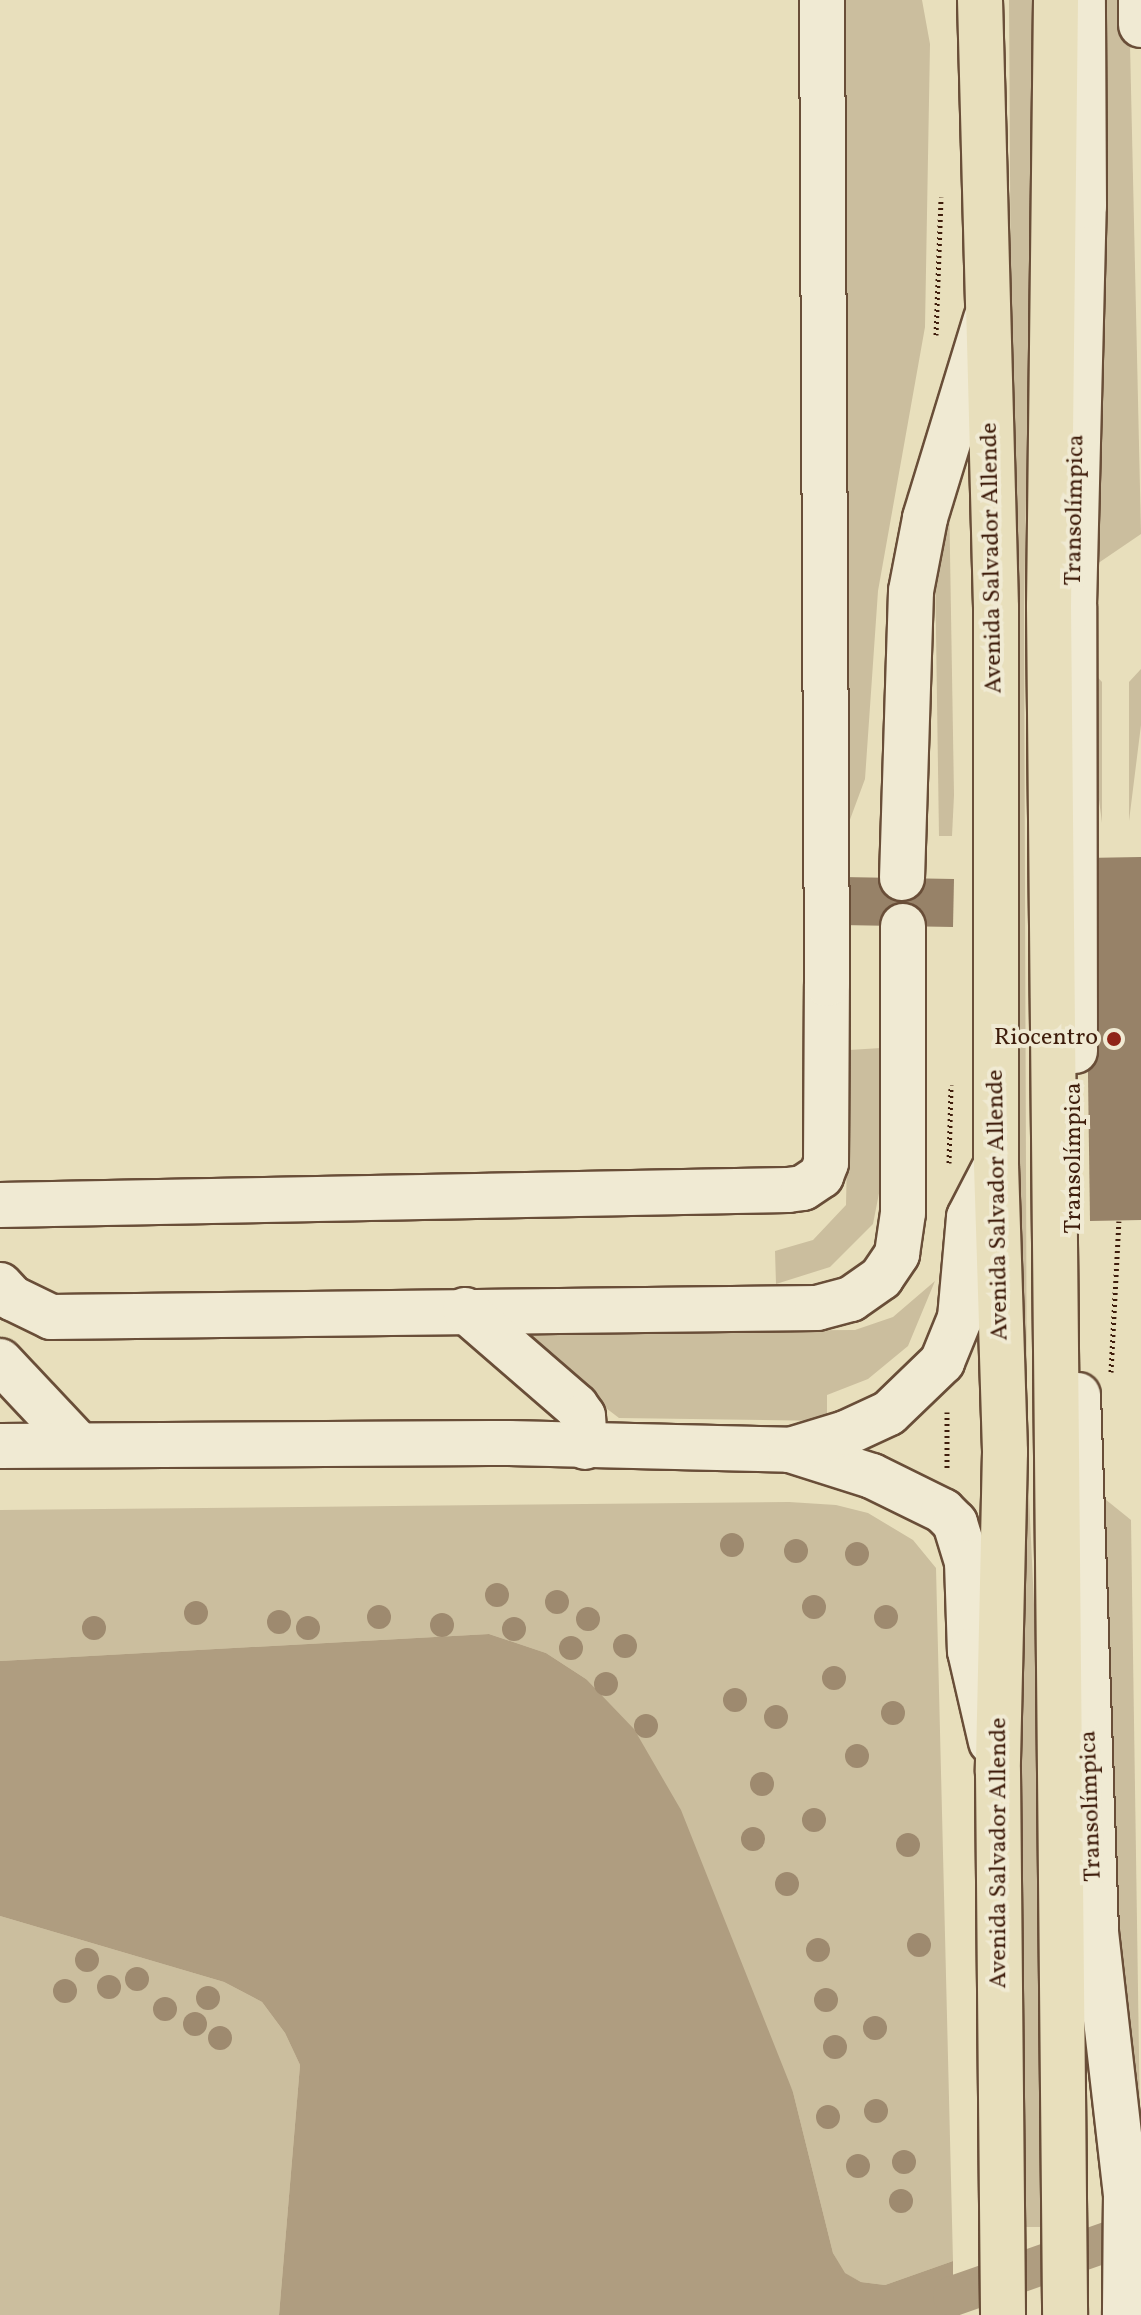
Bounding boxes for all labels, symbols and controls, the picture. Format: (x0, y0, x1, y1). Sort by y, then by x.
street label: Avenida Salvador Allende (976, 422, 1010, 694)
street label: Transolímpica (1060, 434, 1092, 586)
place label: Riocentro (994, 1025, 1098, 1053)
marker: Riocentro (1105, 1030, 1123, 1048)
street label: Avenida Salvador Allende (982, 1069, 1016, 1341)
street label: Transolímpica (1061, 1082, 1089, 1234)
street label: Avenida Salvador Allende (986, 1717, 1014, 1989)
street label: Transolímpica (1075, 1730, 1109, 1882)

